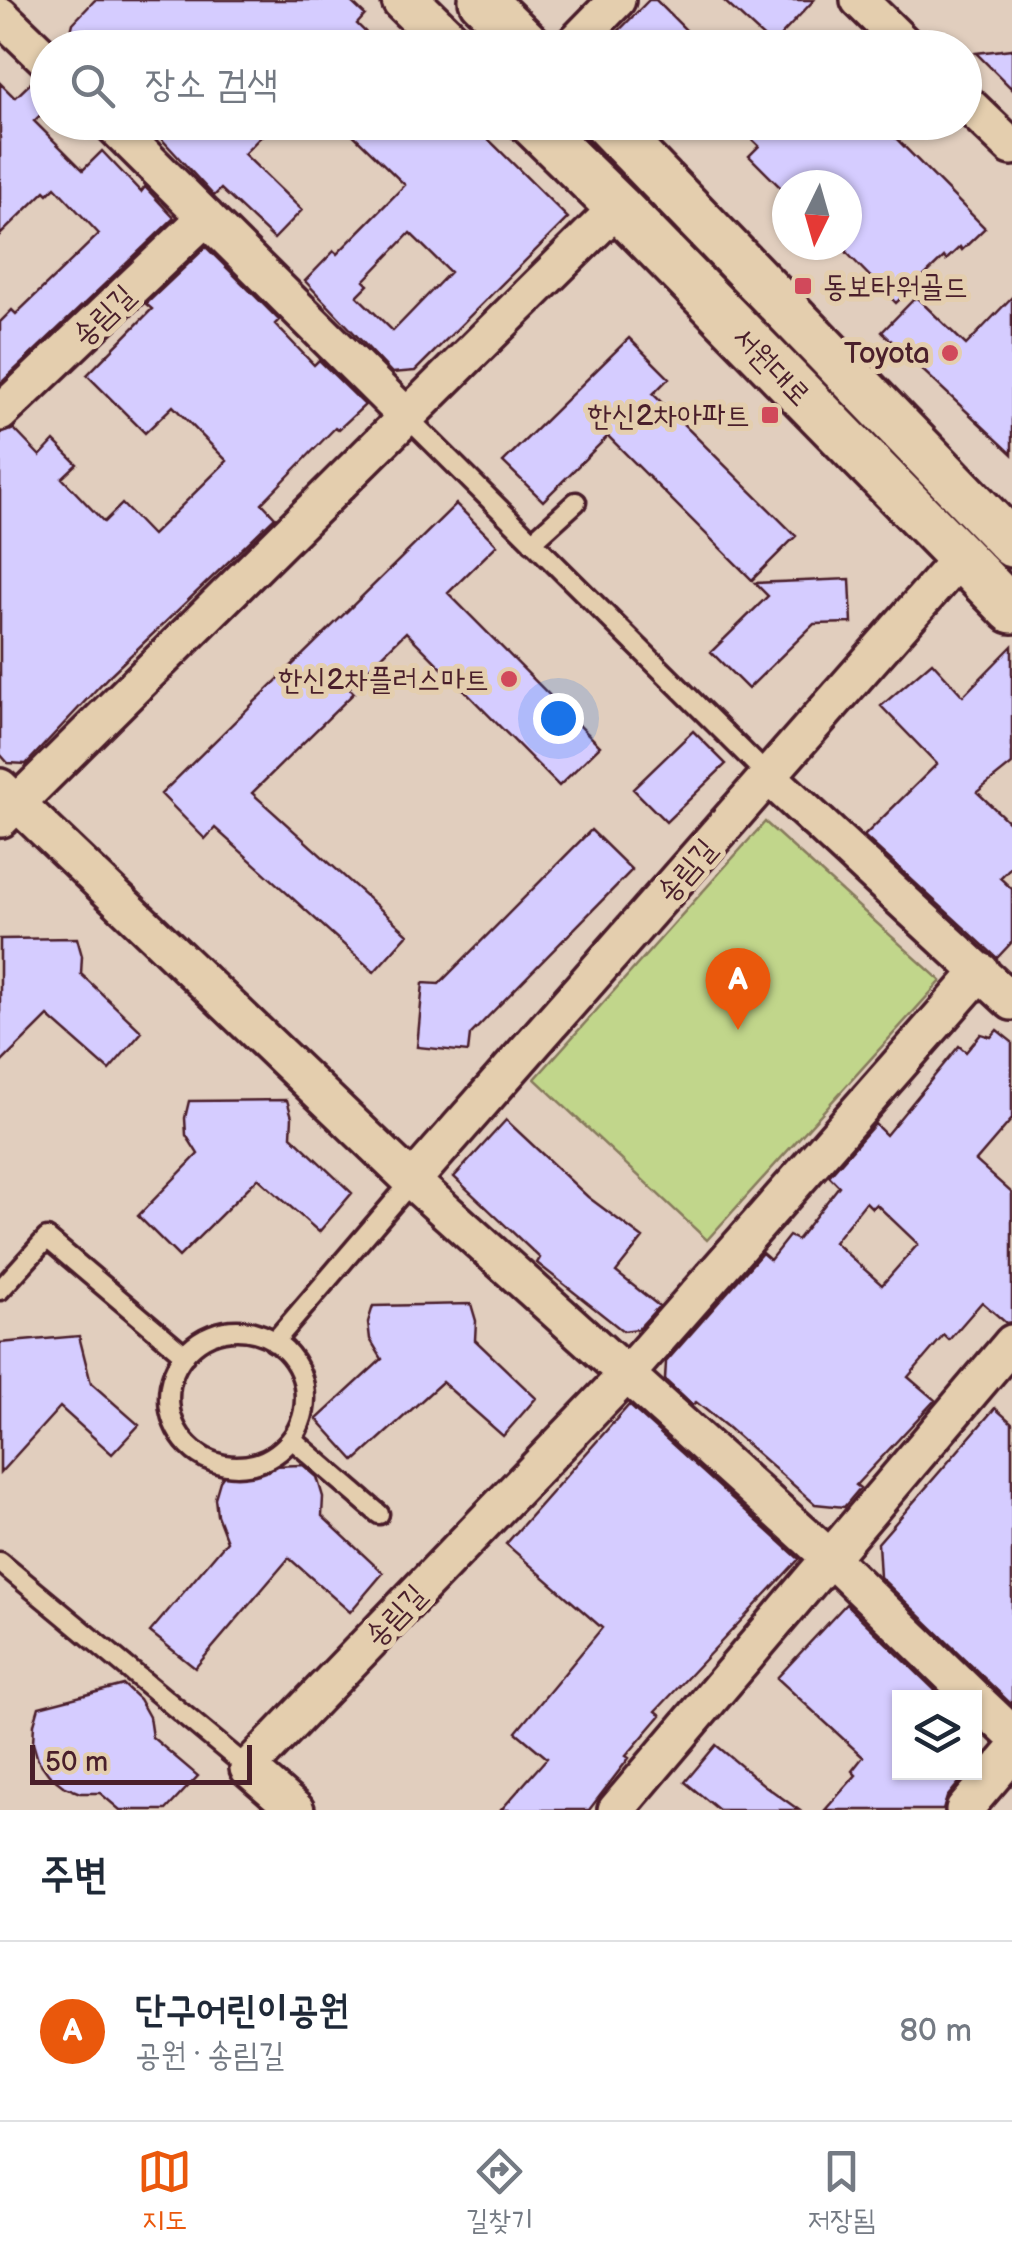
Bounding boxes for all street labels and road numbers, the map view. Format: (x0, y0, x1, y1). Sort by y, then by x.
street label: 송림길 (65, 278, 142, 354)
street label: 서원대로 (725, 319, 818, 414)
street label: 송림길 (649, 832, 724, 910)
street label: 송림길 (358, 1577, 434, 1654)

